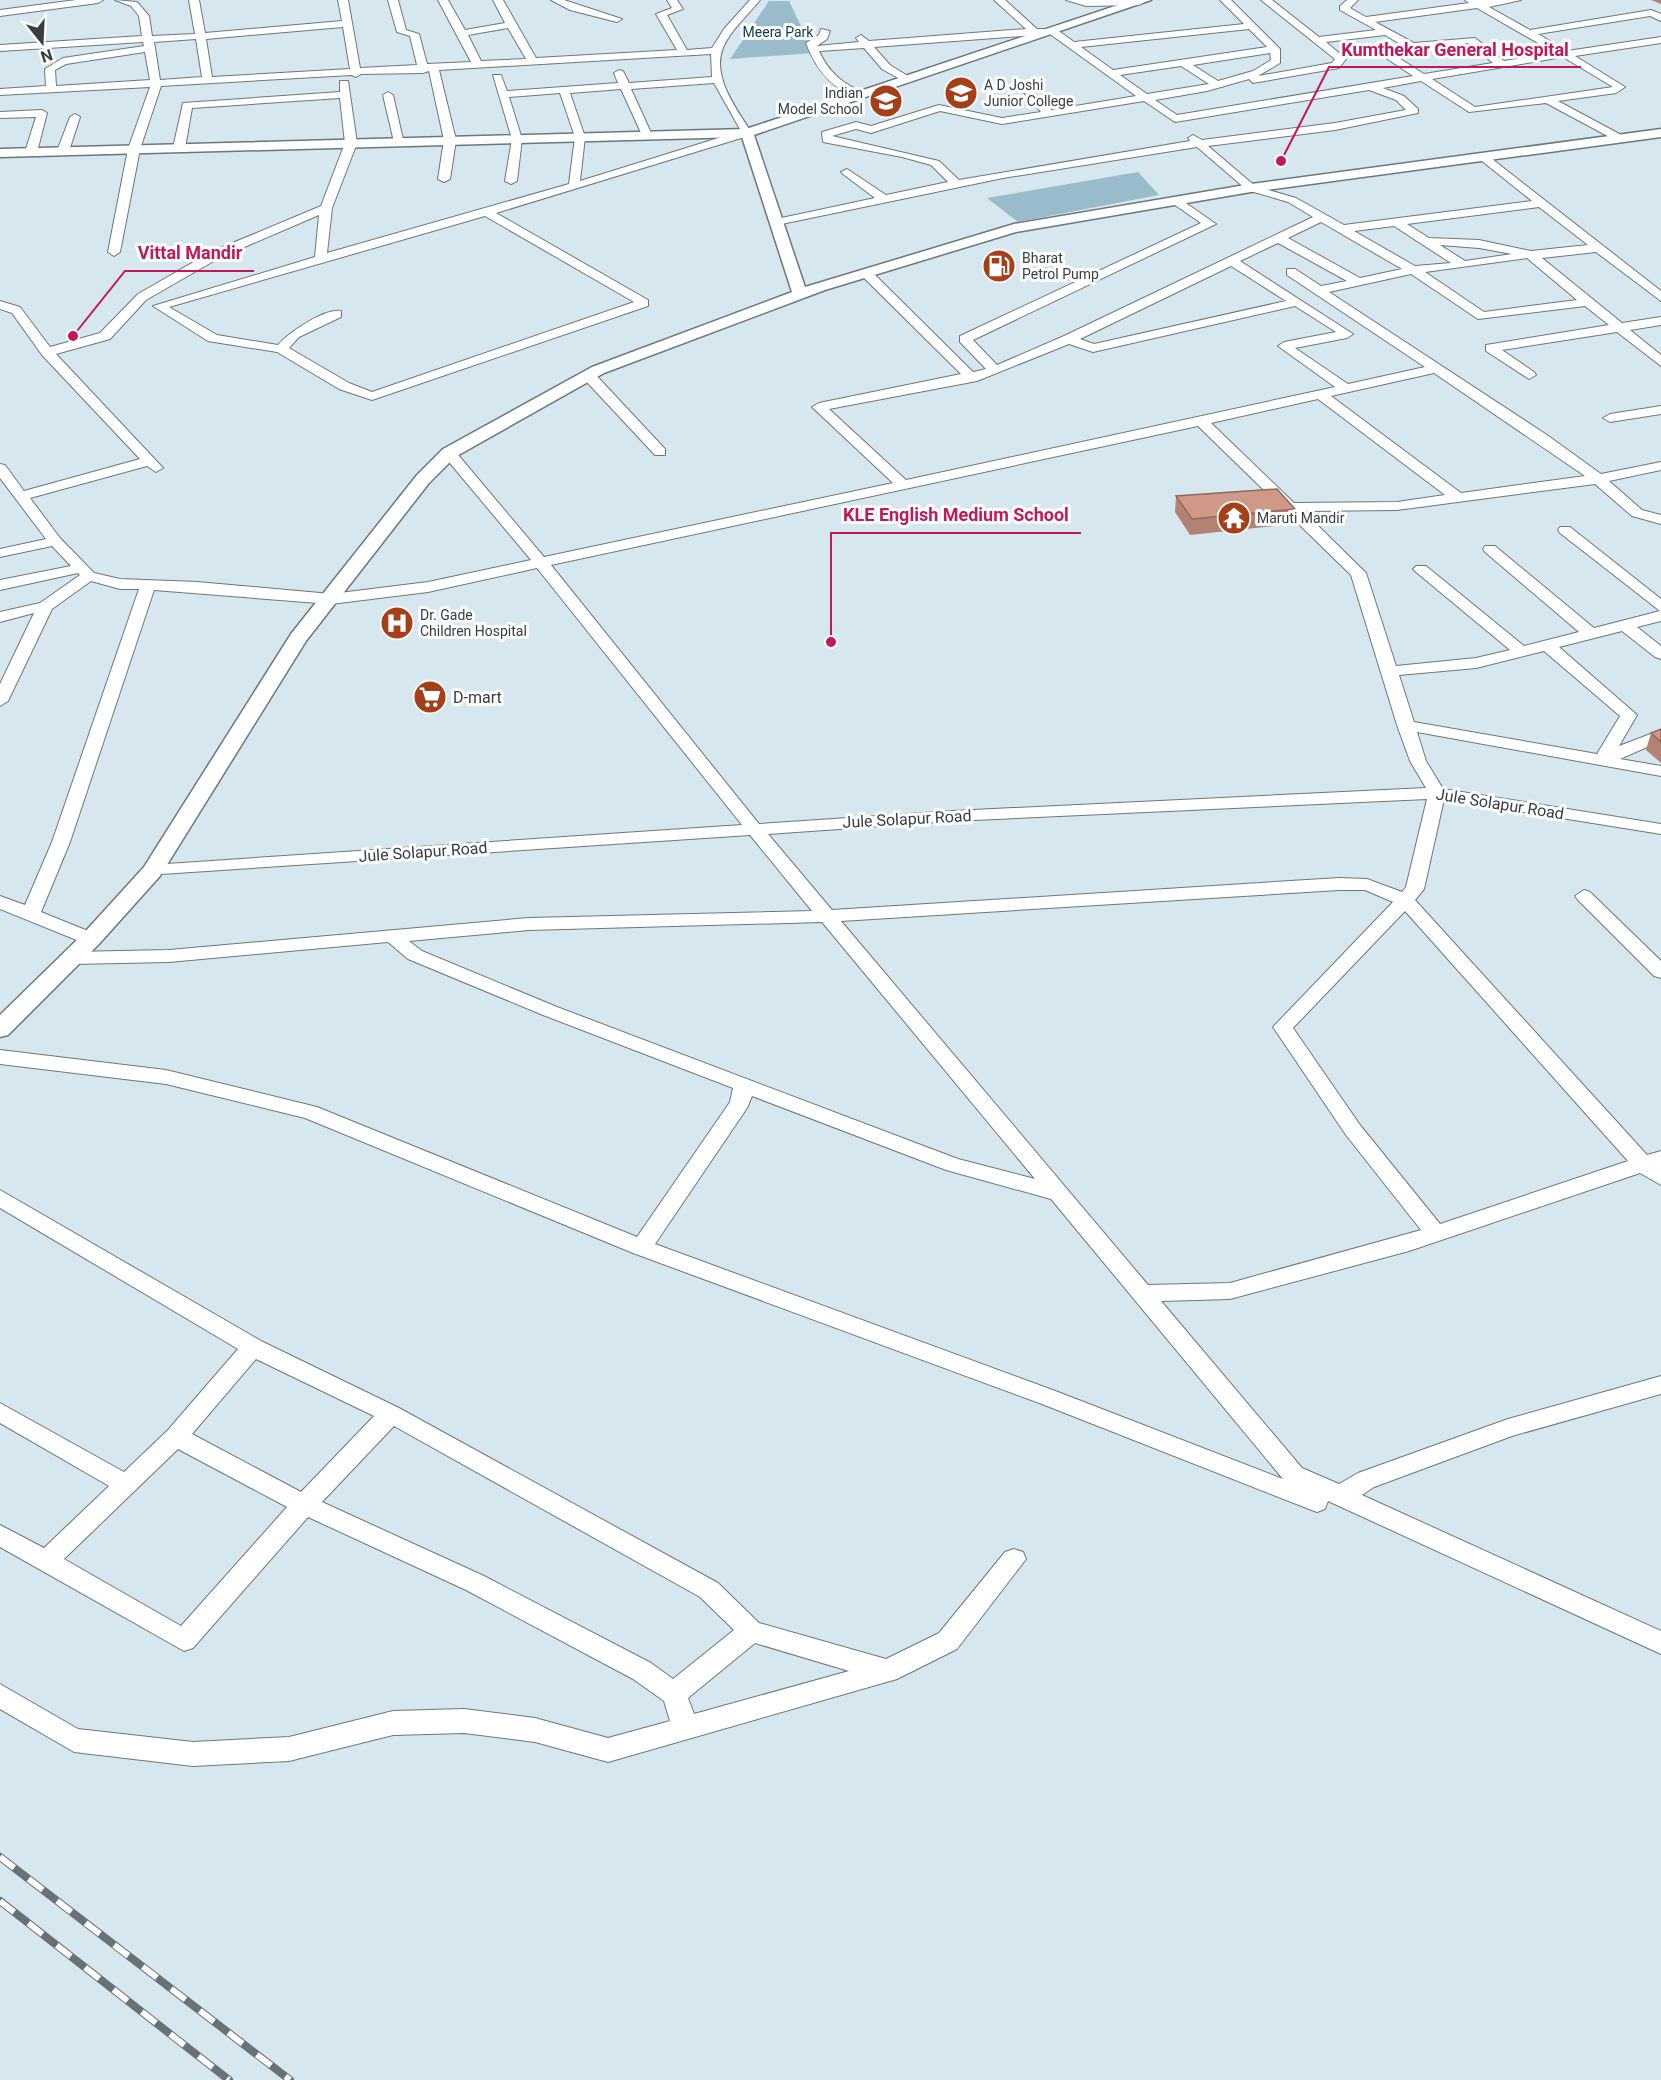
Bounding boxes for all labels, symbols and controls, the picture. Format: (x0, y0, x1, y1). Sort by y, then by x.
north arrow (12, 12, 72, 72)
park label: Meera Park (743, 24, 814, 40)
callout: Kumthekar General Hospital (1329, 31, 1581, 67)
text: Kumthekar General Hospital (1341, 39, 1569, 60)
text: N (38, 45, 55, 67)
school or university icon: A D Joshi Junior College (943, 75, 979, 111)
place label: A D Joshi Junior College (984, 77, 1073, 109)
school or university icon: Indian Model School (868, 83, 904, 119)
place label: Indian Model School (778, 85, 863, 117)
callout: Vittal Mandir (125, 235, 254, 271)
text: Vittal Mandir (138, 242, 243, 263)
fuel station icon: Bharat Petrol Pump (981, 248, 1017, 284)
place label: Bharat Petrol Pump (1022, 250, 1099, 282)
callout: KLE English Medium School (831, 497, 1081, 533)
temple icon: Maruti Mandir (1216, 500, 1252, 536)
text: KLE English Medium School (843, 504, 1069, 525)
place label: Maruti Mandir (1257, 510, 1345, 526)
hospital icon: Dr. Gade Children Hospital (379, 605, 415, 641)
place label: Dr. Gade Children Hospital (420, 607, 527, 639)
supermarket icon: D-mart (412, 679, 448, 715)
place label: D-mart (453, 688, 502, 707)
street label: Jule Solapur Road (1435, 785, 1565, 823)
street label: Jule Solapur Road (842, 806, 972, 832)
street label: Jule Solapur Road (358, 838, 488, 866)

